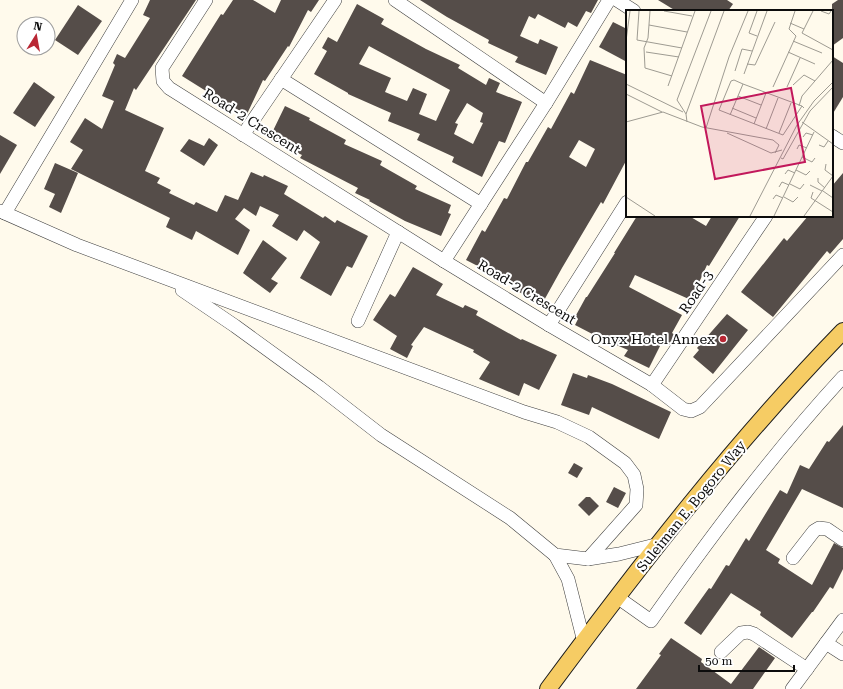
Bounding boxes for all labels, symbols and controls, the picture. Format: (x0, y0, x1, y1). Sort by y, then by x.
inset map (626, 10, 833, 217)
north arrow (16, 16, 56, 56)
text: N (32, 19, 44, 34)
street label: Road-2 Crescent (200, 85, 304, 157)
street label: Road-2 Crescent (475, 256, 579, 328)
street label: Road-3 (676, 267, 716, 317)
place label: Onyx Hotel Annex (591, 331, 715, 347)
marker: Onyx Hotel Annex (718, 334, 728, 344)
street label: Suleiman E. Bogoro Way (633, 437, 749, 575)
scale bar (699, 647, 794, 673)
text: 50 m (705, 654, 732, 668)

